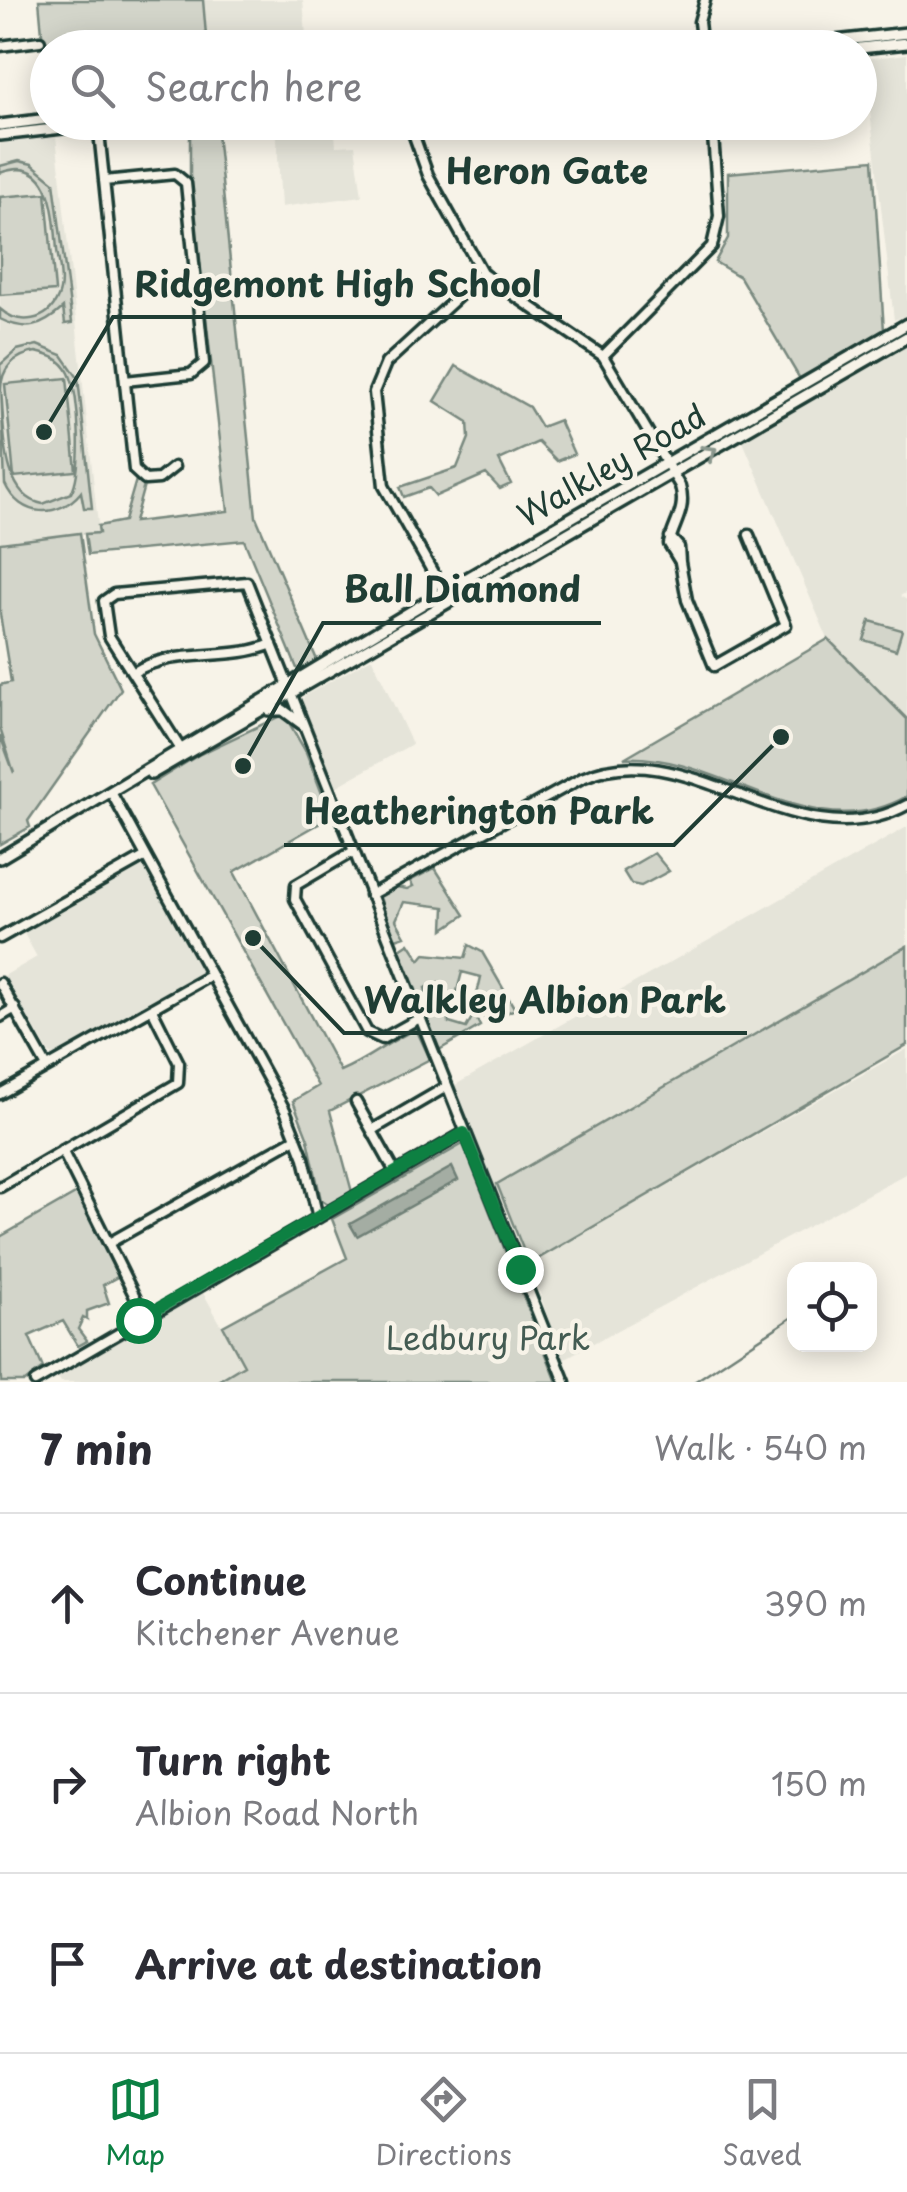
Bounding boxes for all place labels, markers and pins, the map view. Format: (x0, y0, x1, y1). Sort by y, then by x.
callout: Ridgemont High School (113, 252, 562, 317)
callout: Ball Diamond (323, 558, 601, 623)
callout: Heatherington Park (284, 780, 674, 845)
callout: Walkley Albion Park (344, 968, 747, 1033)

